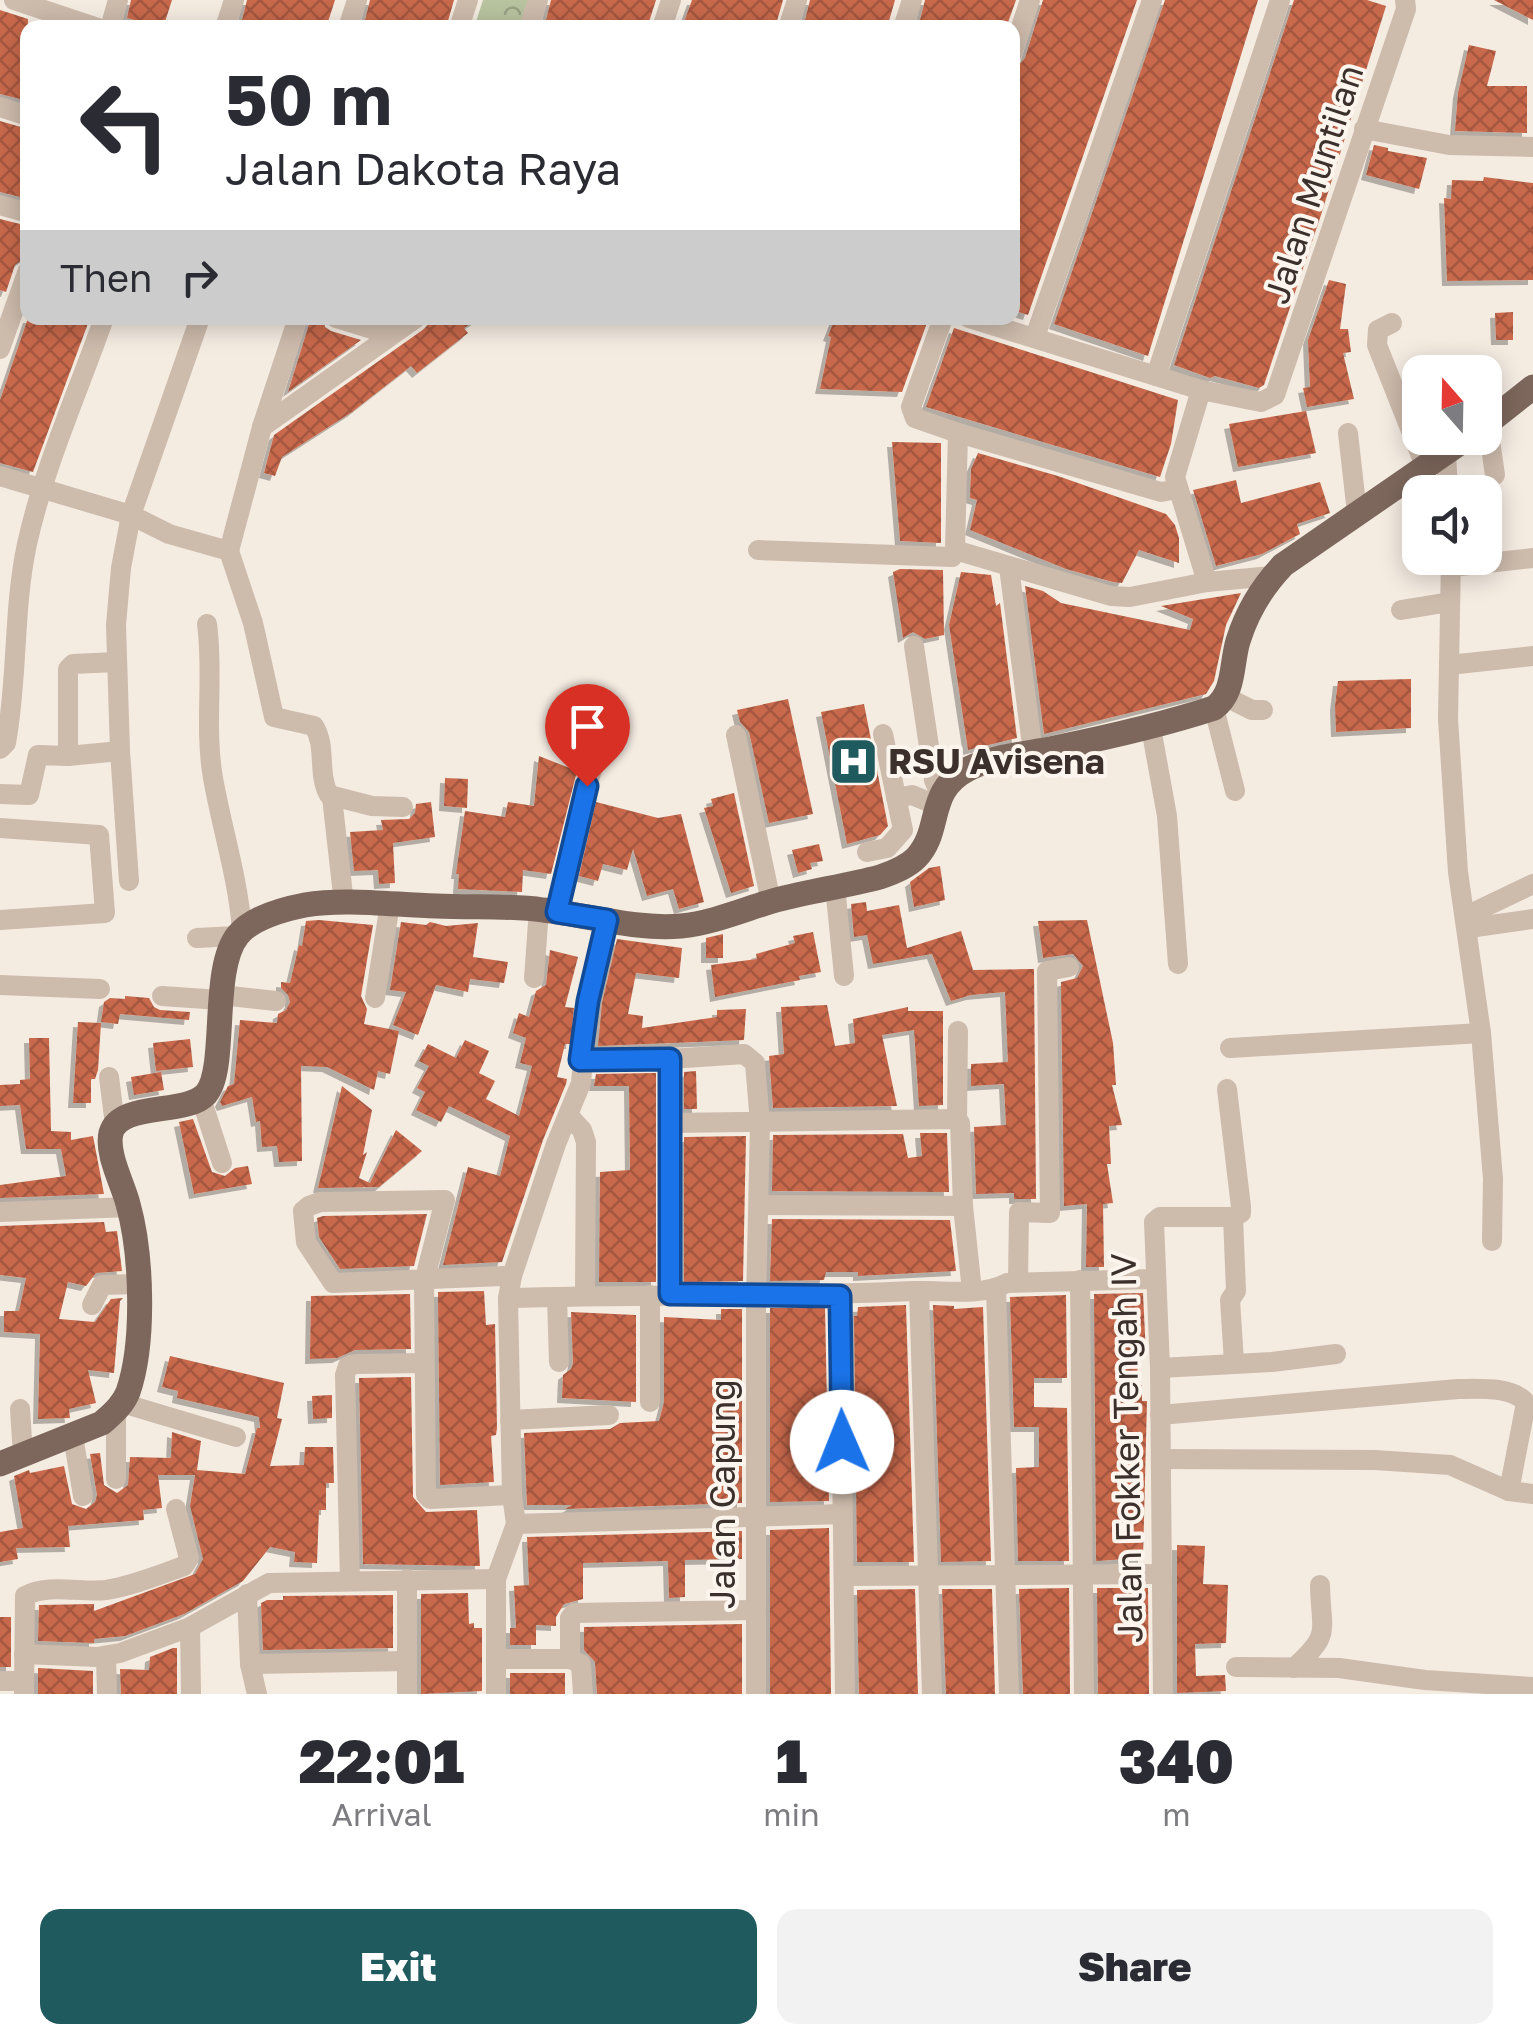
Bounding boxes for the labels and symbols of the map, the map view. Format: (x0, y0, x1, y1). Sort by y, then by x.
street label: Jalan Muntilan (1255, 59, 1371, 309)
north arrow (1402, 355, 1502, 455)
pin (545, 684, 630, 787)
hospital icon: RSU Avisena (827, 735, 879, 787)
place label: RSU Avisena (888, 740, 1105, 782)
street label: Jalan Fokker Tengah IV (1102, 1253, 1150, 1643)
street label: Jalan Capung (701, 1379, 743, 1609)
position arrow (790, 1390, 894, 1494)

